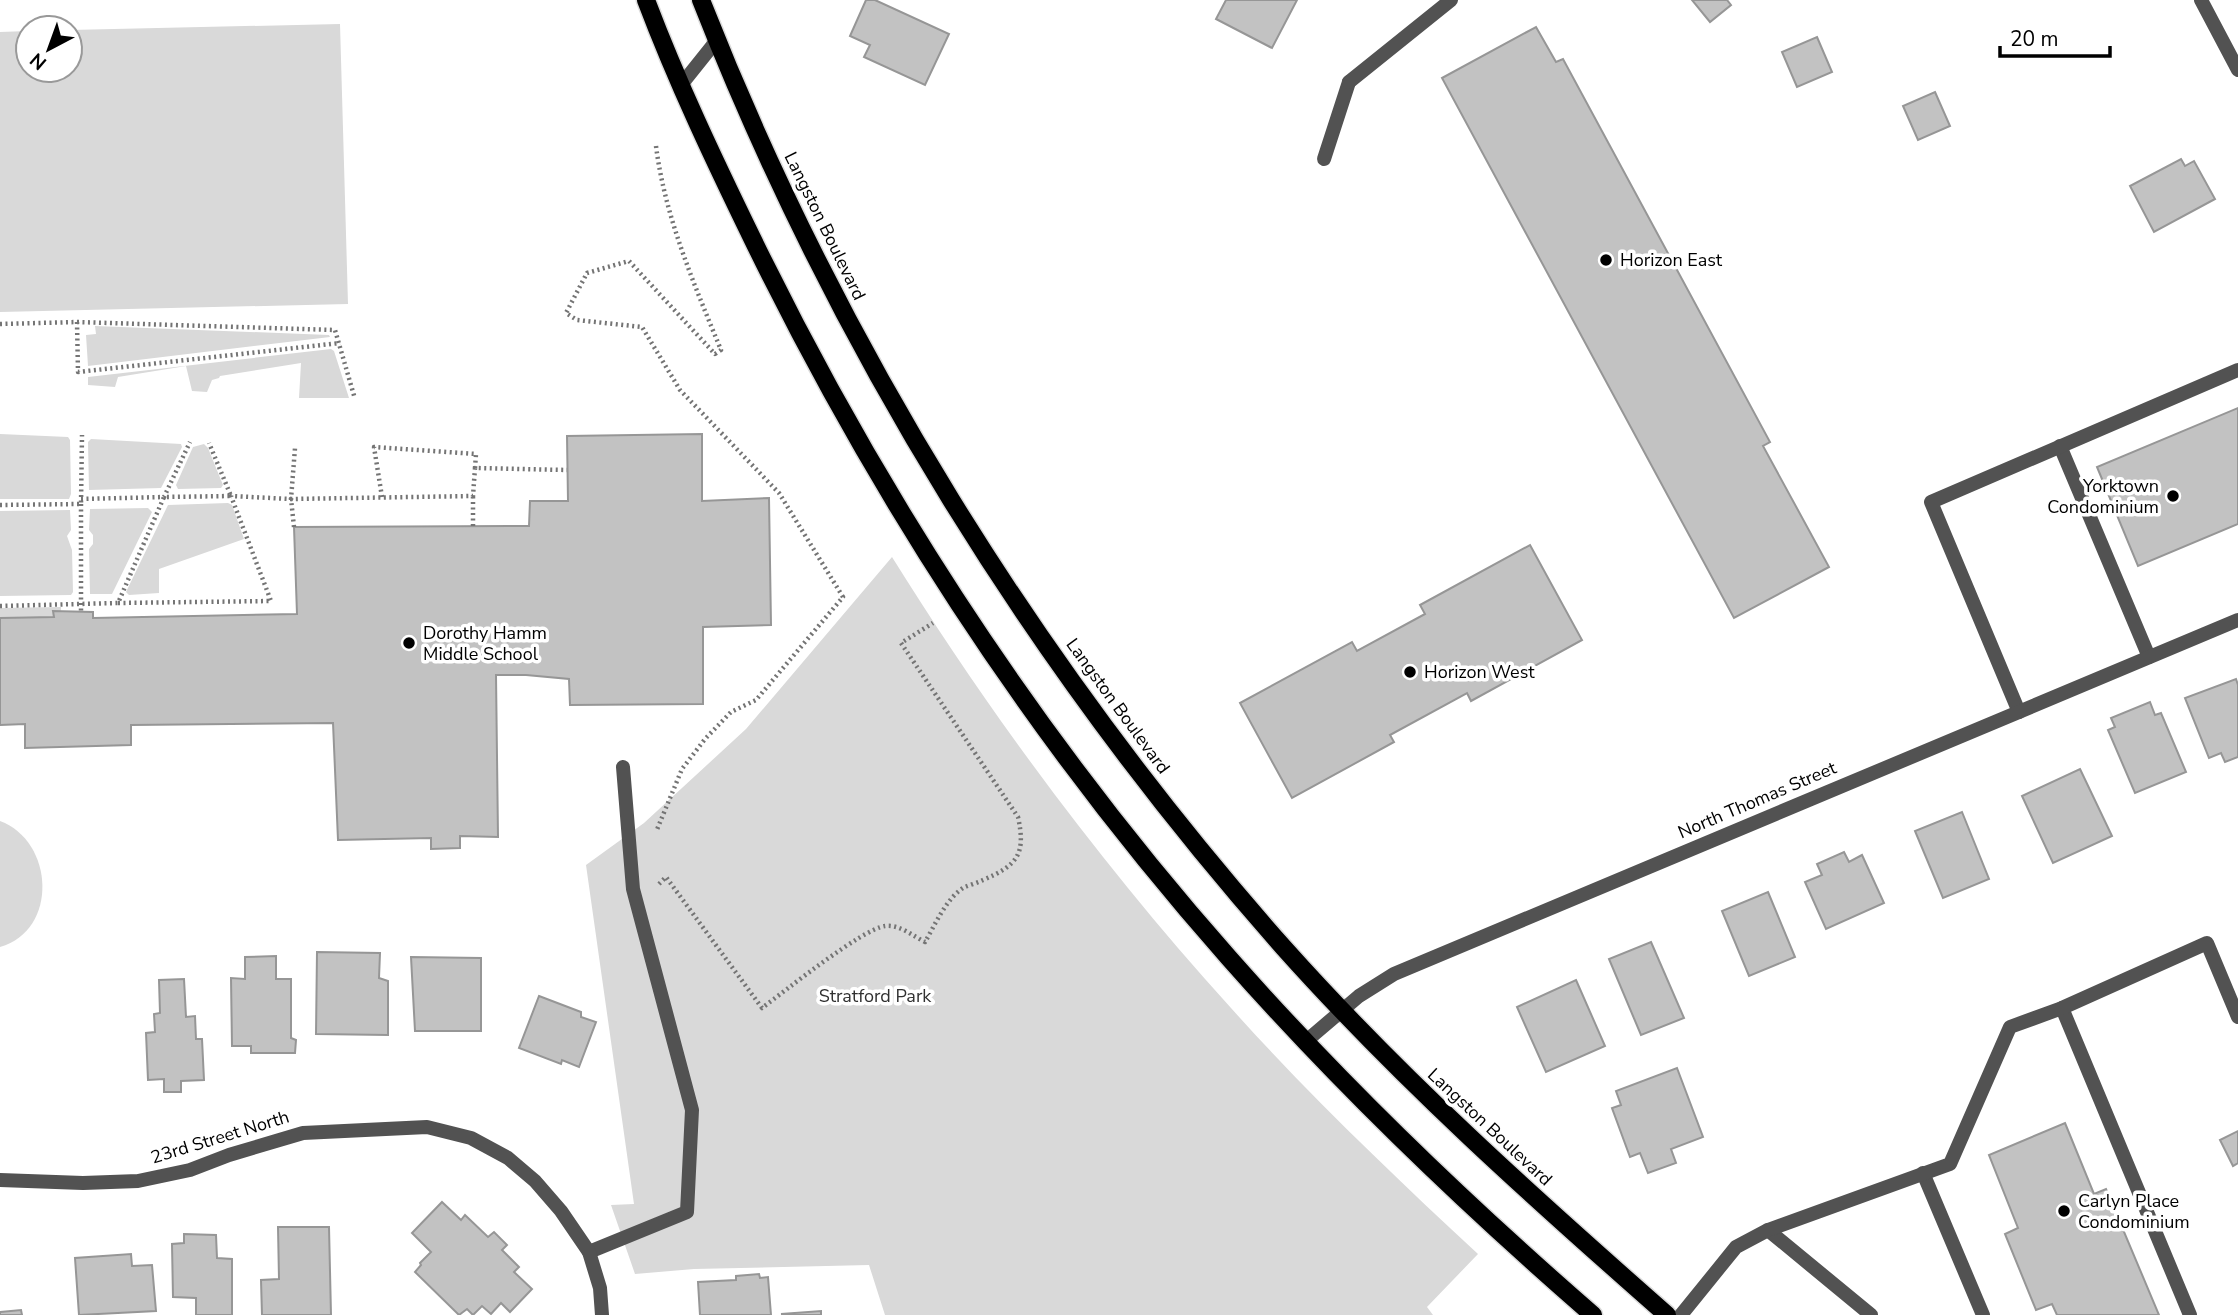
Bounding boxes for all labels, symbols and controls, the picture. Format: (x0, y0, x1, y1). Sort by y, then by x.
north arrow (14, 14, 84, 84)
scale bar (2000, 14, 2110, 58)
text: 20 m (2010, 25, 2059, 53)
text: N (25, 47, 52, 76)
street label: Langston Boulevard (779, 148, 871, 304)
place label: Horizon East (1620, 248, 1723, 272)
marker: Horizon East (1598, 252, 1614, 268)
place label: Yorktown Condominium (2047, 474, 2159, 519)
marker: Yorktown Condominium (2165, 488, 2181, 504)
place label: Dorothy Hamm Middle School (423, 621, 547, 666)
street label: Langston Boulevard (1061, 633, 1175, 779)
marker: Dorothy Hamm Middle School (401, 635, 417, 651)
place label: Horizon West (1424, 660, 1535, 684)
marker: Horizon West (1402, 664, 1418, 680)
street label: North Thomas Street (1674, 756, 1840, 844)
park label: Stratford Park (819, 984, 932, 1008)
street label: Langston Boulevard (1423, 1063, 1557, 1191)
street label: 23rd Street North (148, 1105, 292, 1169)
place label: Carlyn Place Condominium (2078, 1189, 2190, 1234)
marker: Carlyn Place Condominium (2056, 1203, 2072, 1219)

